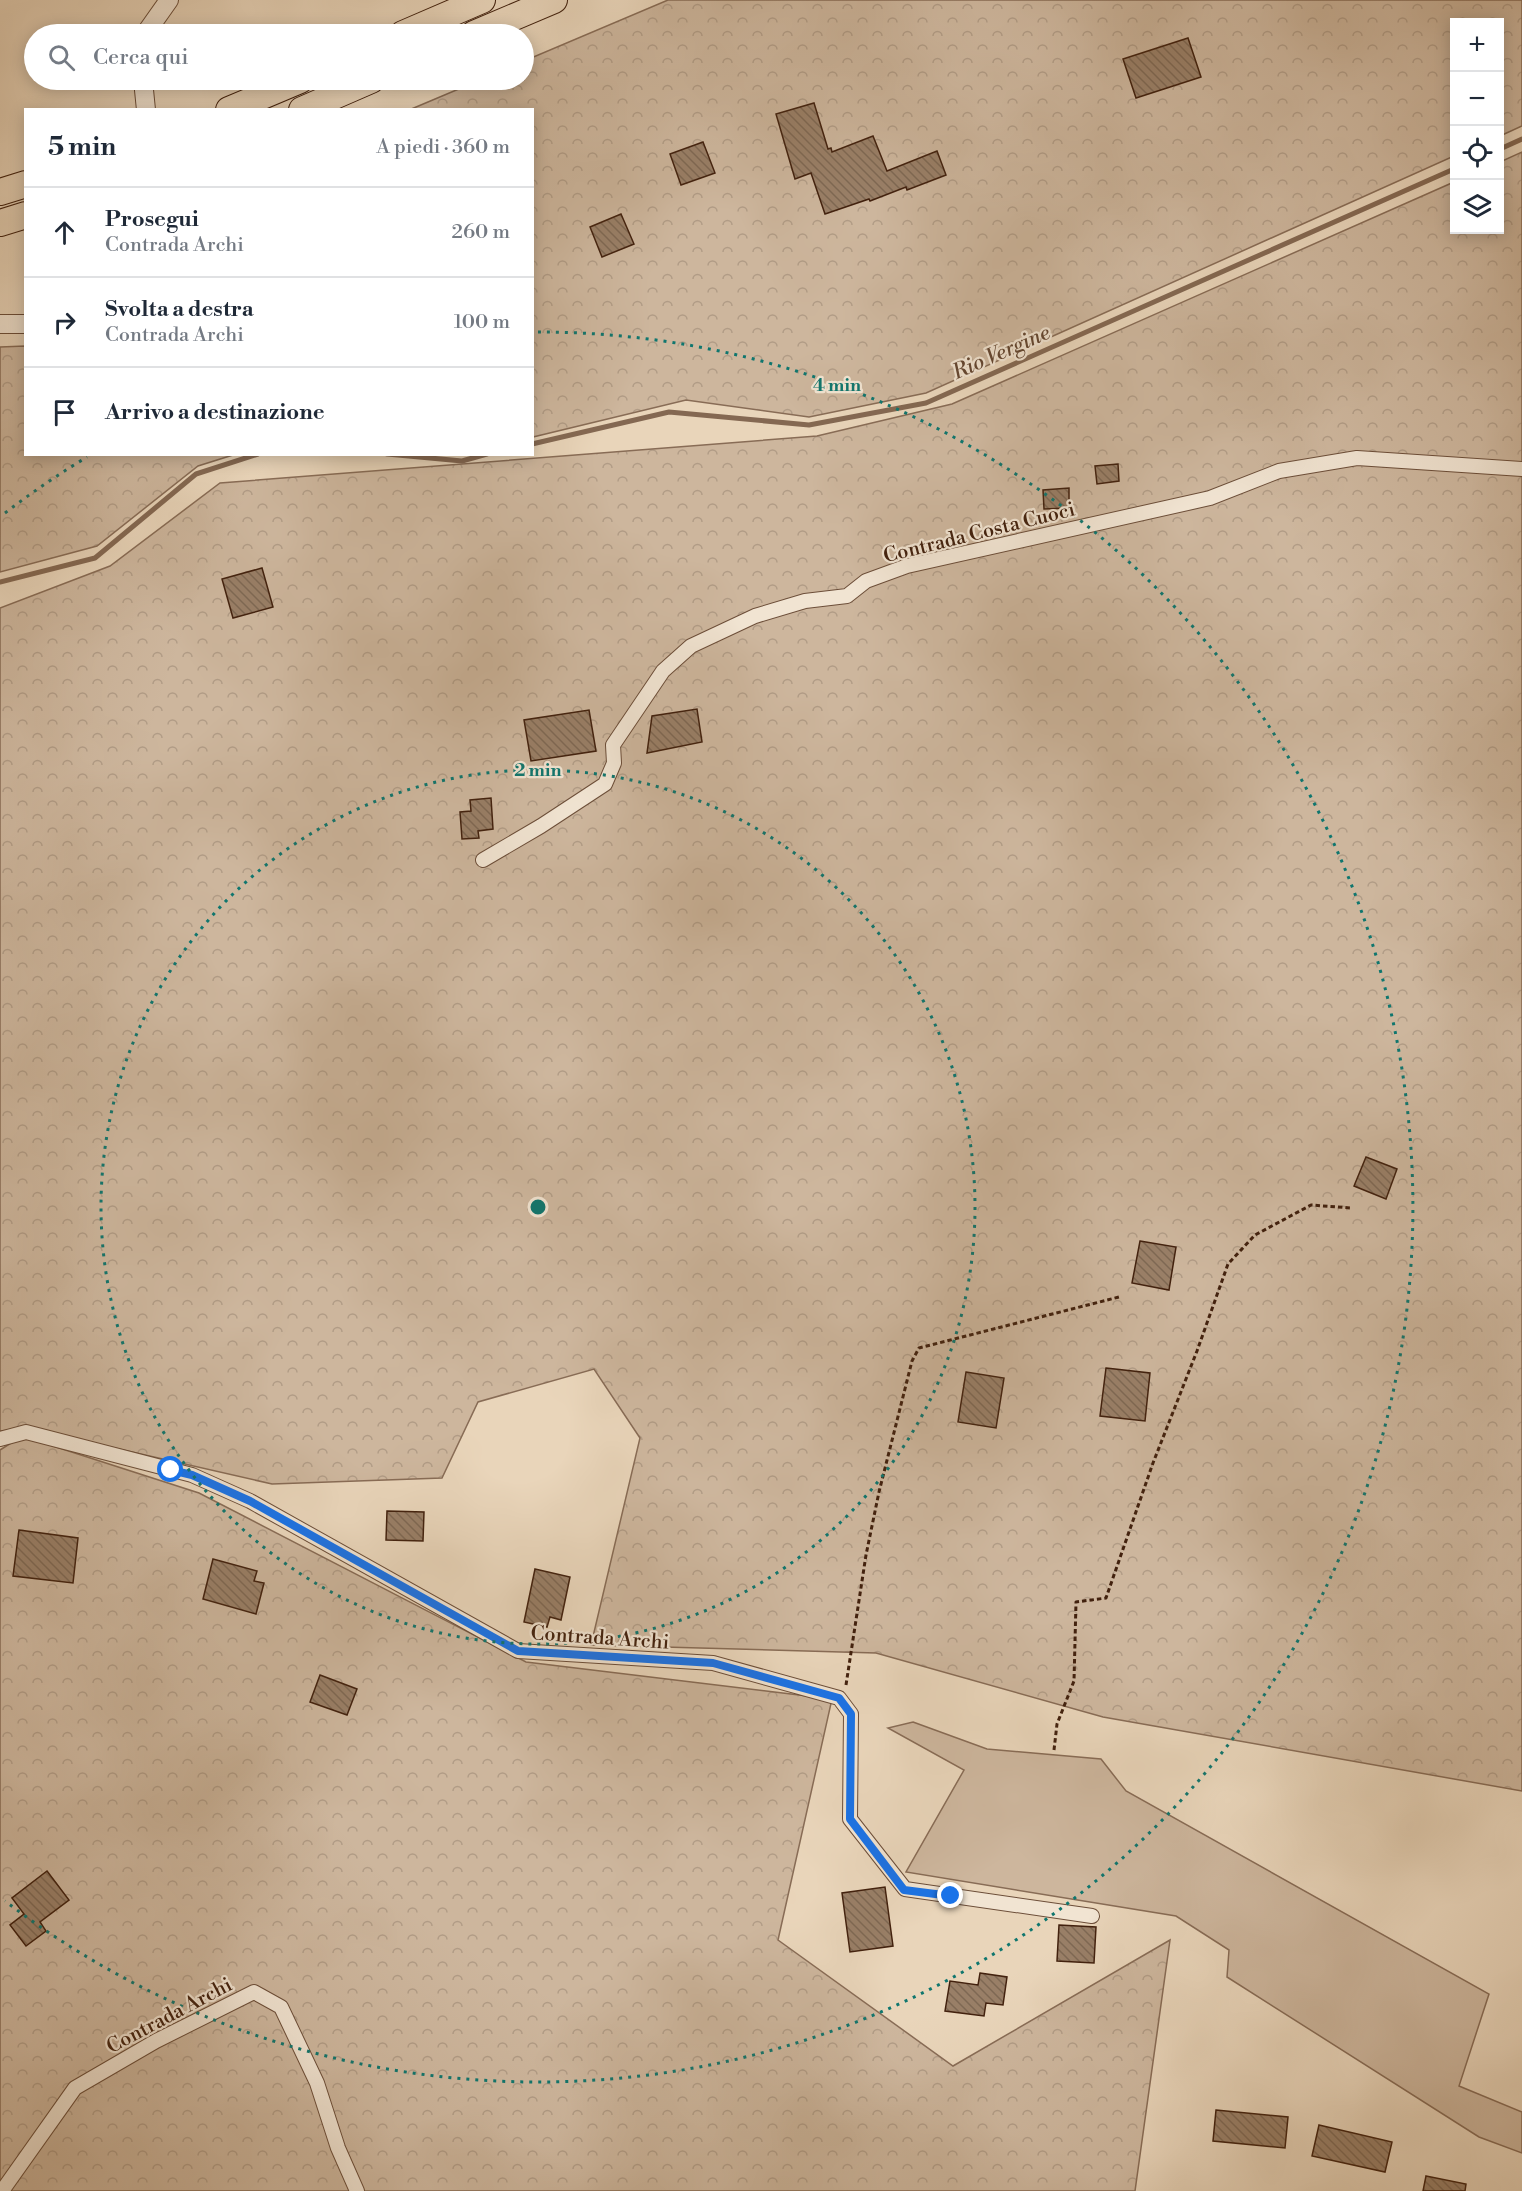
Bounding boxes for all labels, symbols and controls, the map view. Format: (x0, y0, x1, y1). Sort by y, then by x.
map controls (1450, 18, 1504, 234)
button: + (1450, 18, 1504, 72)
search box (24, 24, 534, 90)
icon: search (45, 41, 78, 74)
text: Cerca qui (93, 44, 189, 71)
button: − (1450, 72, 1504, 126)
button: locate (1450, 126, 1504, 180)
text: 5 min (48, 131, 116, 163)
text: A piedi · 360 m (376, 135, 510, 160)
button: layers (1450, 180, 1504, 234)
text: Prosegui (105, 206, 199, 233)
icon: ahead (48, 216, 81, 249)
text: 260 m (452, 220, 510, 245)
text: Contrada Archi (105, 233, 244, 258)
text: Svolta a destra (105, 296, 254, 323)
icon: right (48, 306, 81, 339)
text: 100 m (454, 310, 510, 335)
water label: Rio Vergine (948, 320, 1054, 386)
text: Contrada Archi (105, 323, 244, 348)
text: 4 min (813, 374, 861, 397)
icon: arrive (48, 396, 81, 429)
text: Arrivo a destinazione (105, 399, 325, 426)
street label: Contrada Costa Cuoci (881, 497, 1078, 569)
text: 2 min (514, 759, 562, 782)
centre of rings (528, 1197, 548, 1217)
route start (157, 1456, 183, 1482)
street label: Contrada Archi (530, 1621, 670, 1656)
route end (937, 1882, 963, 1908)
street label: Contrada Archi (103, 1973, 237, 2060)

